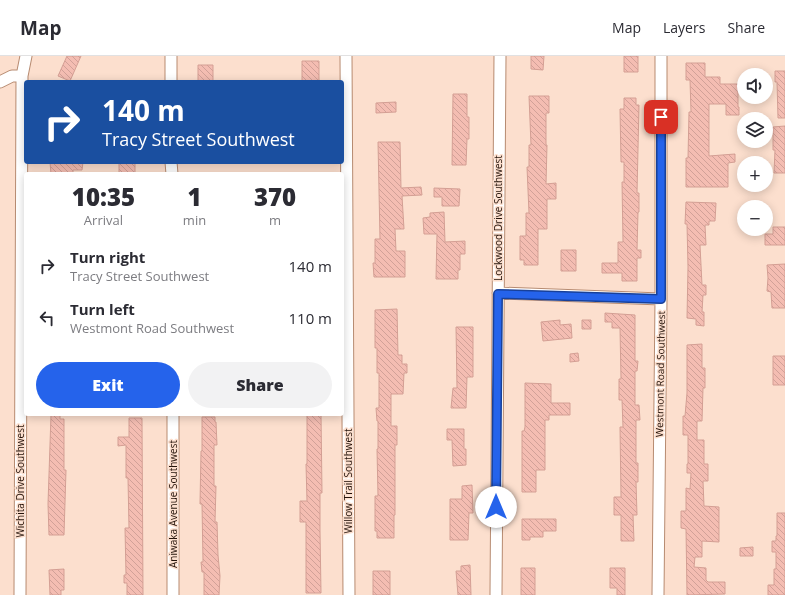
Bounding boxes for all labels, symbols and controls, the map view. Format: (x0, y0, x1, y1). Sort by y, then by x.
text: Map (20, 15, 61, 41)
text: Map (612, 18, 641, 37)
text: Layers (663, 18, 705, 37)
text: Share (727, 18, 765, 37)
map controls (737, 68, 773, 236)
button: sound (737, 68, 773, 104)
text: 140 m (102, 91, 185, 129)
icon: right (36, 96, 88, 148)
pin (644, 100, 678, 134)
icon: arrive (650, 106, 672, 128)
button: layers (737, 112, 773, 148)
text: Tracy Street Southwest (102, 127, 295, 151)
street label: Lockwood Drive Southwest (491, 155, 505, 281)
button: + (737, 156, 773, 192)
text: 10:35 (72, 180, 135, 213)
text: 1 (187, 180, 202, 213)
text: 370 (254, 180, 296, 213)
button: − (737, 200, 773, 236)
text: Arrival (84, 211, 123, 229)
text: min (183, 211, 206, 229)
text: m (269, 211, 281, 229)
text: Turn right (70, 247, 145, 267)
icon: right (36, 255, 58, 277)
text: 140 m (288, 256, 332, 276)
text: Tracy Street Southwest (70, 267, 209, 285)
text: Turn left (70, 299, 135, 319)
icon: left (36, 307, 58, 329)
text: 110 m (288, 308, 332, 328)
street label: Westmont Road Southwest (652, 310, 668, 437)
text: Westmont Road Southwest (70, 319, 234, 337)
button: Exit (36, 362, 180, 408)
button: Share (188, 362, 332, 408)
street label: Wichita Drive Southwest (13, 424, 27, 538)
street label: Willow Trail Southwest (341, 428, 355, 534)
street label: Aniwaka Avenue Southwest (166, 440, 180, 568)
position arrow (475, 486, 517, 528)

